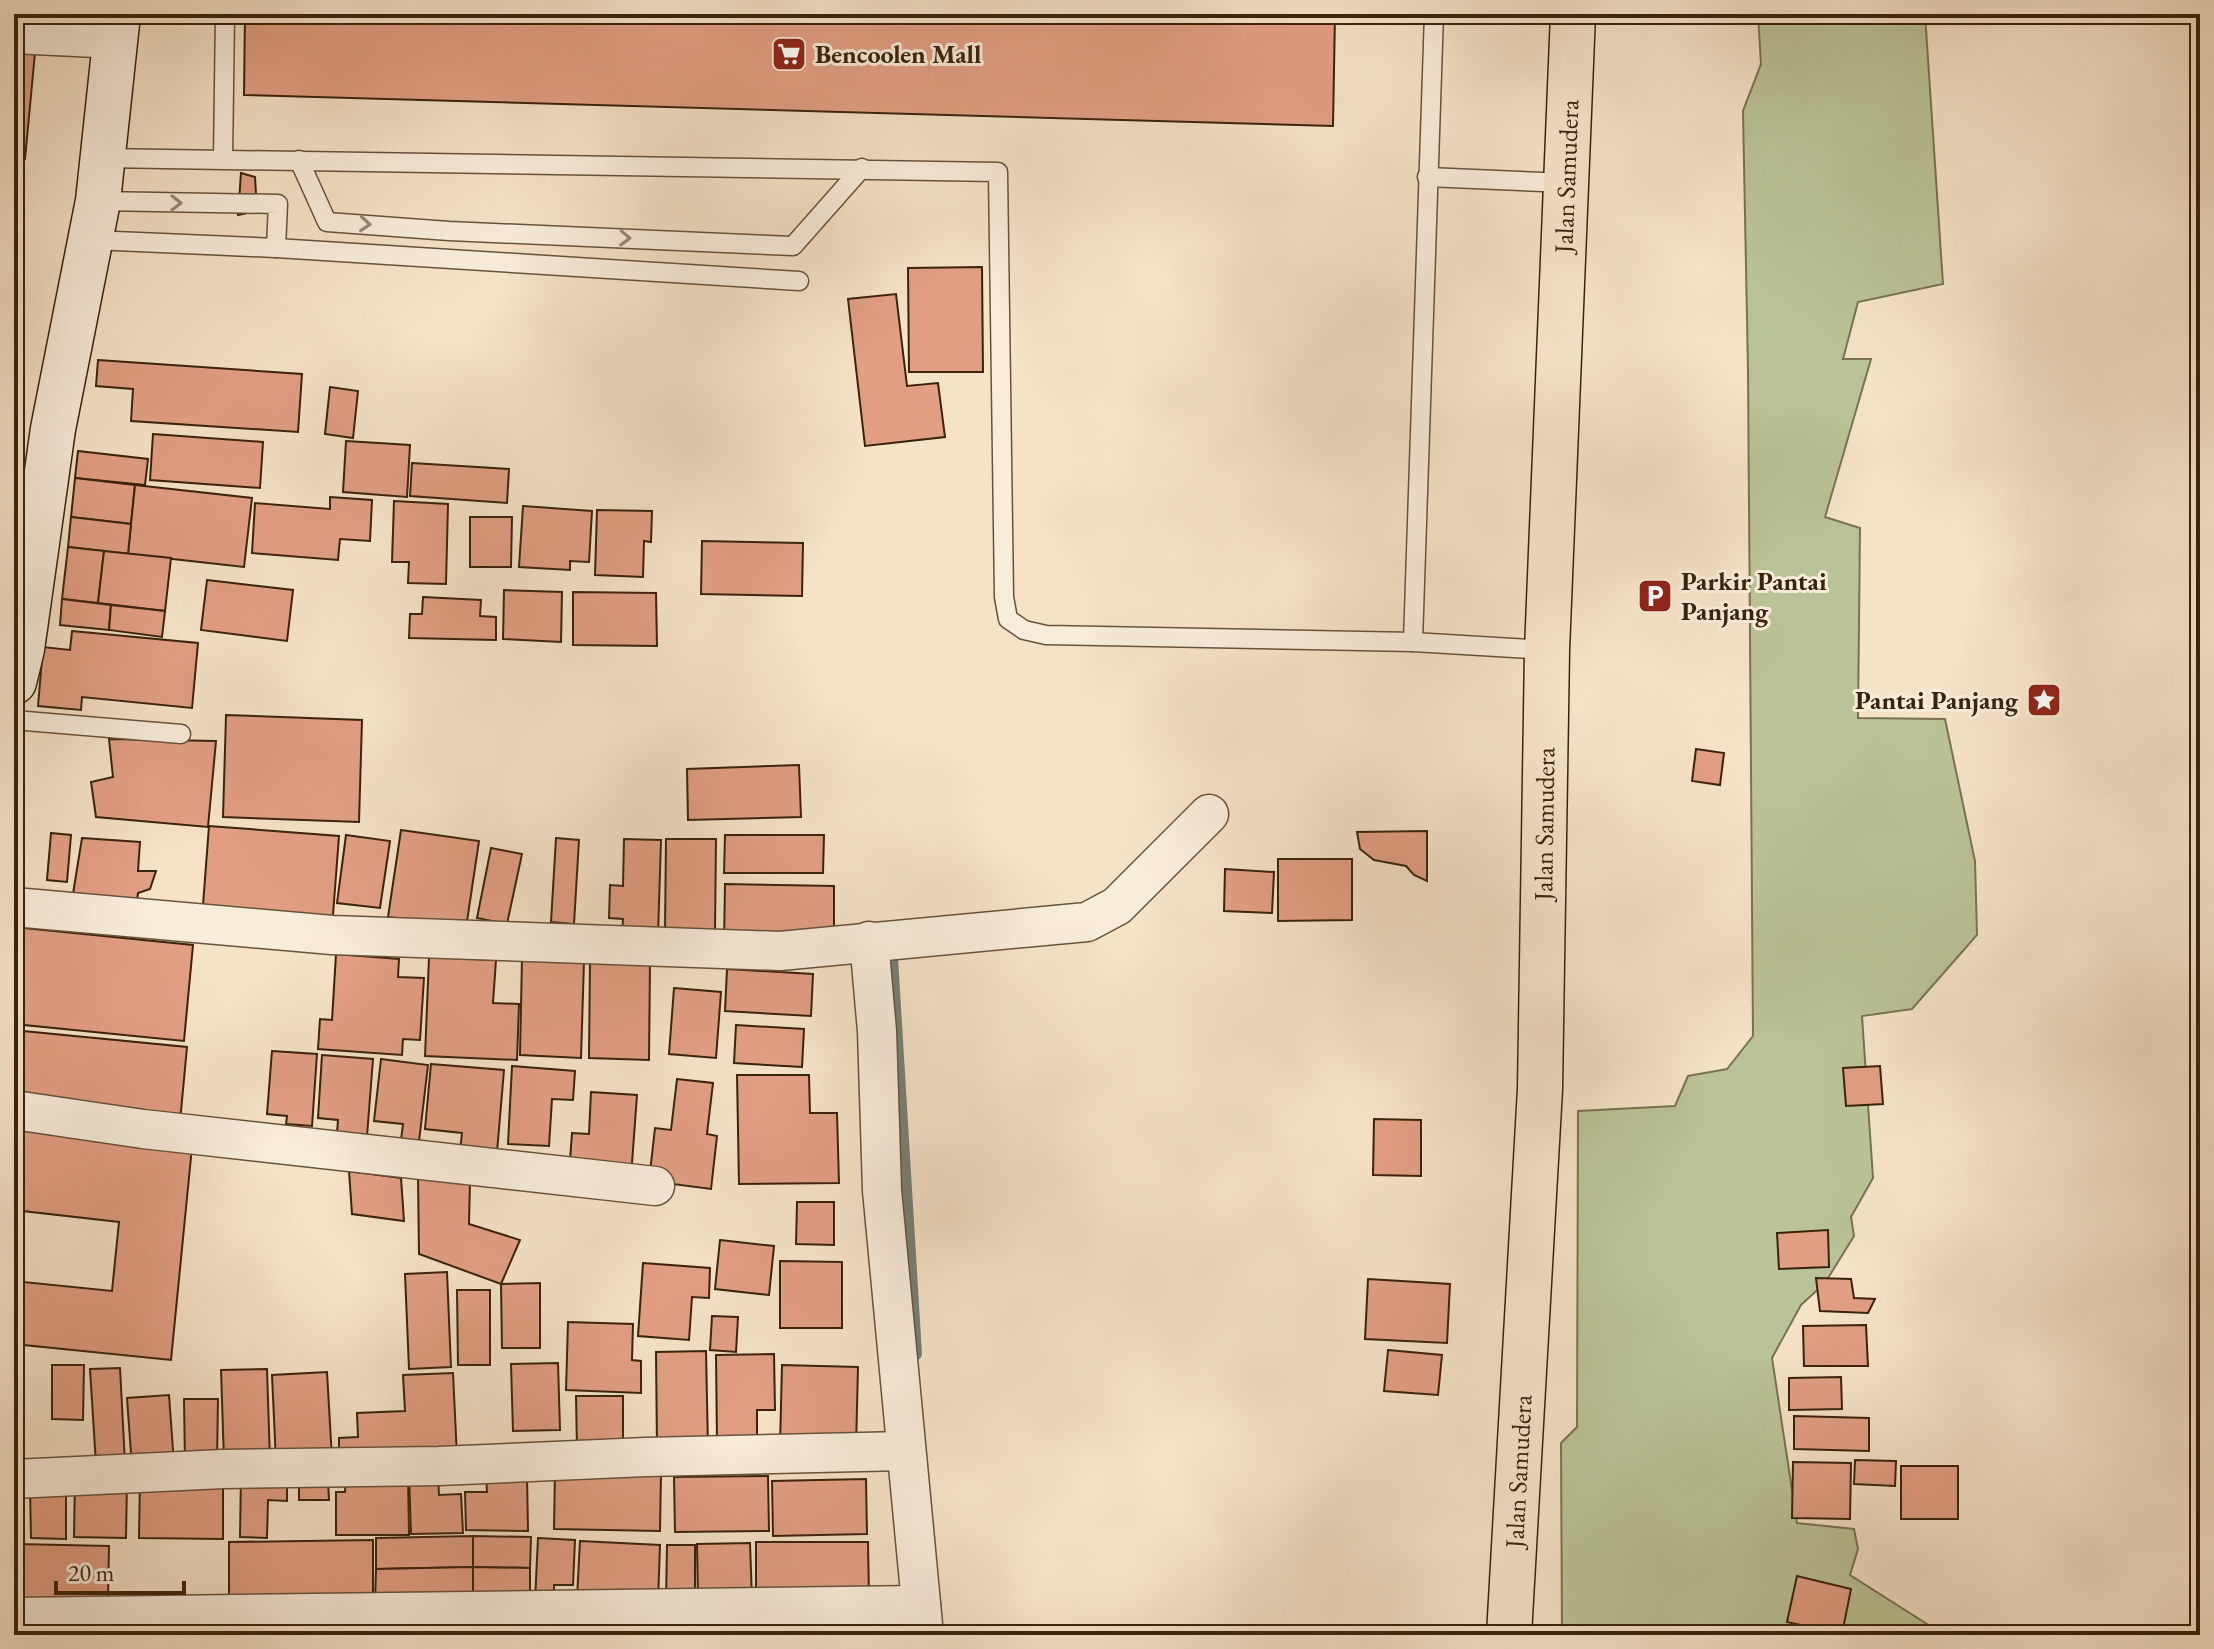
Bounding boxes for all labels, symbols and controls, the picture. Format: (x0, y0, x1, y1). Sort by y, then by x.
supermarket icon: Bencoolen Mall (770, 35, 808, 73)
place label: Bencoolen Mall (815, 37, 981, 71)
street label: Jalan Samudera (1546, 98, 1587, 256)
one-way arrow (170, 194, 183, 212)
one-way arrow (359, 216, 372, 233)
one-way arrow (619, 230, 632, 247)
place label: Parkir Pantai Panjang (1681, 564, 1827, 628)
parking icon: Parkir Pantai Panjang (1636, 577, 1674, 615)
place icon: Pantai Panjang (2025, 681, 2063, 719)
place label: Pantai Panjang (1855, 683, 2019, 717)
street label: Jalan Samudera (1526, 746, 1562, 903)
street label: Jalan Samudera (1497, 1393, 1540, 1551)
scale bar (56, 1545, 184, 1595)
text: 20 m (68, 1557, 115, 1588)

